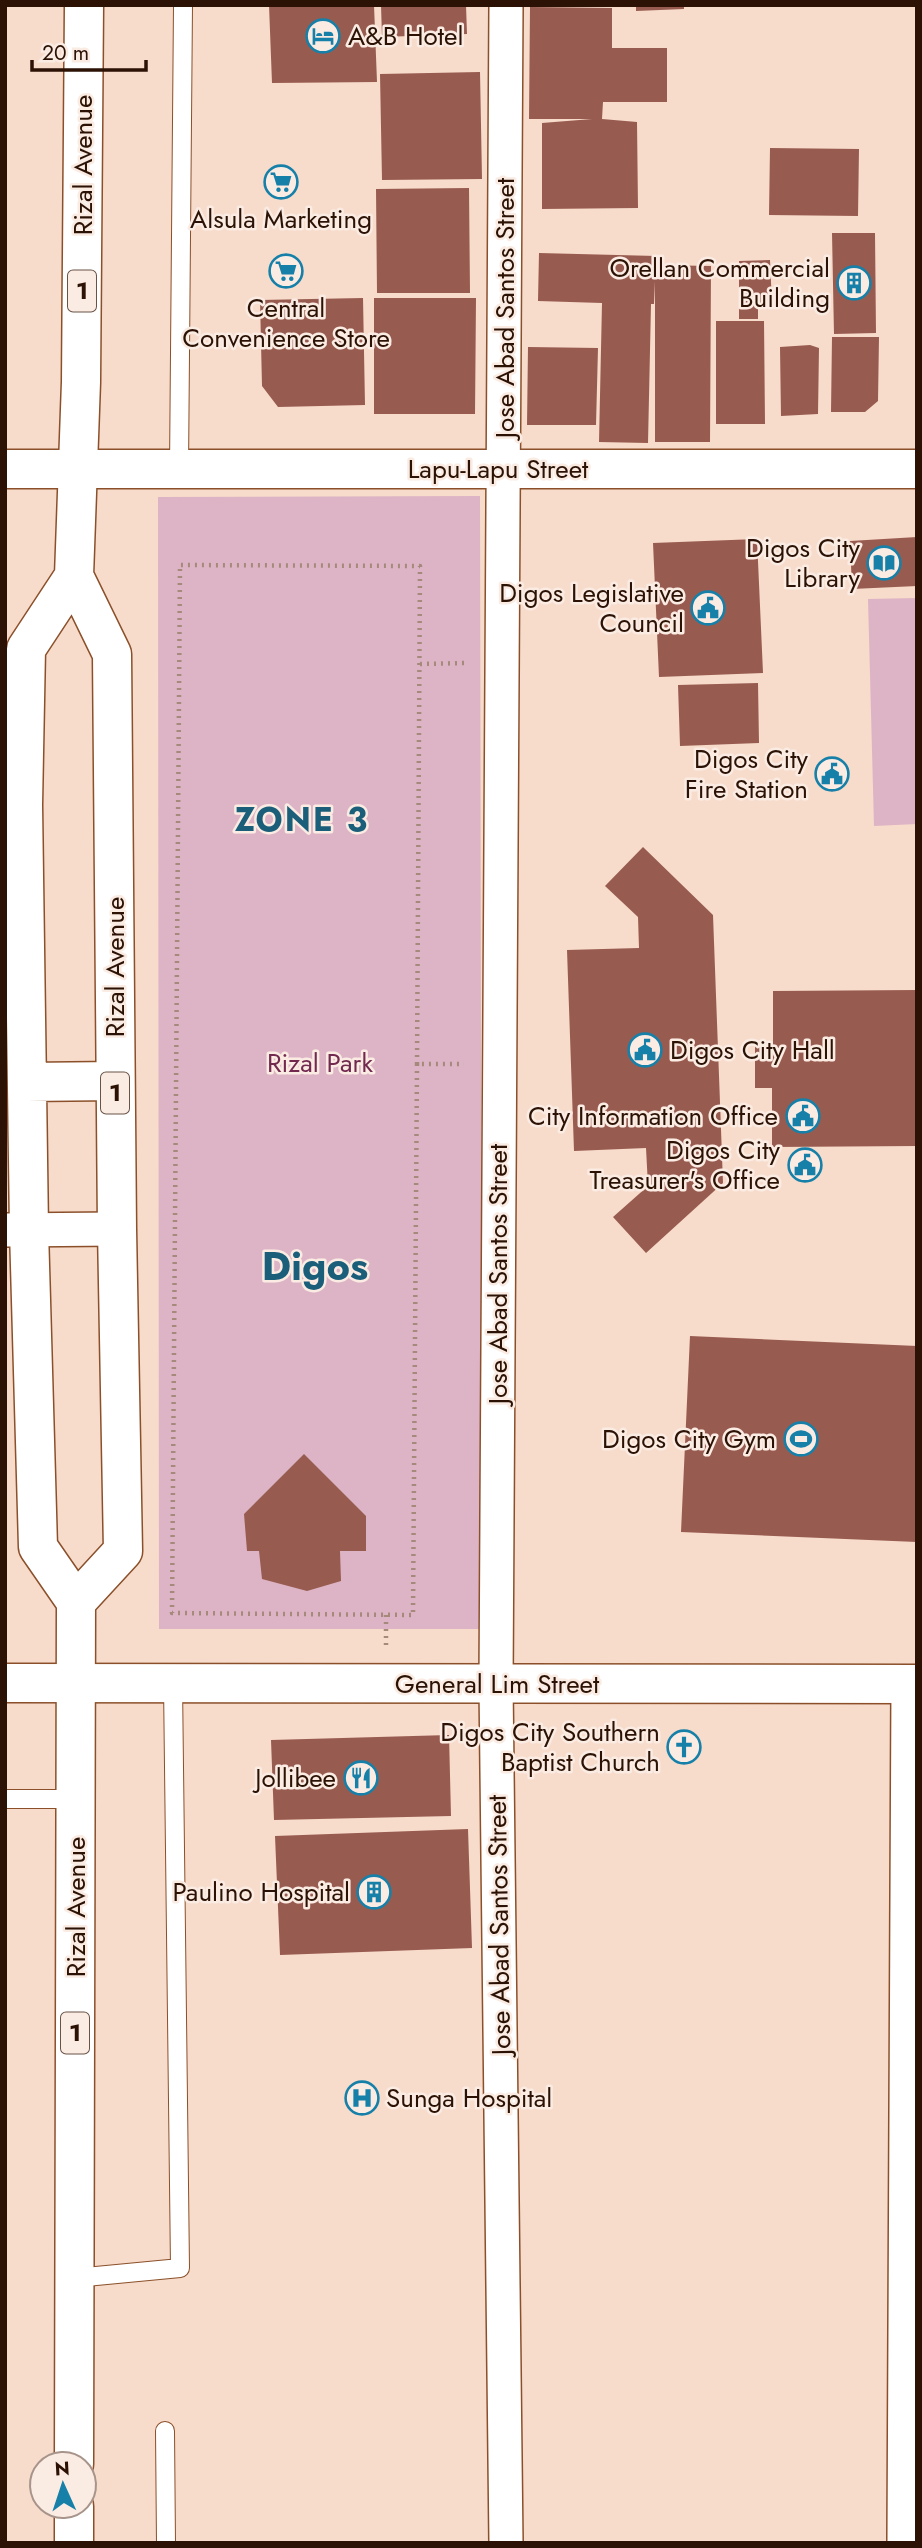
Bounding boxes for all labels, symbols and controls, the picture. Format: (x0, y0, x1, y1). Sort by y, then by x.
hotel icon: A&B Hotel (304, 17, 342, 55)
place label: A&B Hotel (348, 17, 463, 55)
scale bar (32, 28, 145, 72)
text: 20 m (42, 38, 89, 68)
street label: Rizal Avenue (64, 95, 102, 235)
supermarket icon: Alsula Marketing (262, 163, 300, 201)
street label: Jose Abad Santos Street (486, 177, 524, 441)
place label: Alsula Marketing (190, 200, 372, 238)
place label: Orellan Commercial Building (609, 249, 830, 317)
supermarket icon: Central Convenience Store (267, 252, 305, 290)
building icon: Orellan Commercial Building (835, 264, 873, 302)
road number: 1 (68, 270, 96, 312)
place label: Central Convenience Store (182, 289, 390, 357)
street label: Lapu-Lapu Street (408, 450, 589, 488)
place label: Digos City Library (746, 529, 861, 597)
library icon: Digos City Library (865, 544, 903, 582)
place label: Digos Legislative Council (499, 574, 684, 642)
public building icon: Digos Legislative Council (689, 589, 727, 627)
place label: Digos City Fire Station (685, 740, 809, 808)
public building icon: Digos City Fire Station (813, 755, 851, 793)
district label: ZONE 3 (235, 796, 369, 843)
street label: Rizal Avenue (96, 897, 134, 1037)
public building icon: Digos City Hall (626, 1031, 664, 1069)
place label: Digos City Hall (670, 1031, 835, 1069)
park label: Rizal Park (267, 1044, 374, 1082)
road number: 1 (101, 1072, 129, 1114)
place label: City Information Office (528, 1097, 778, 1135)
public building icon: City Information Office (784, 1097, 822, 1135)
place label: Digos City Treasurer's Office (590, 1131, 781, 1199)
street label: Jose Abad Santos Street (479, 1143, 517, 1407)
public building icon: Digos City Treasurer's Office (786, 1146, 824, 1184)
district label: Digos (262, 1237, 368, 1295)
place label: Digos City Gym (602, 1420, 776, 1458)
sports icon: Digos City Gym (782, 1420, 820, 1458)
street label: General Lim Street (395, 1665, 600, 1703)
place label: Digos City Southern Baptist Church (440, 1713, 660, 1781)
church icon: Digos City Southern Baptist Church (665, 1728, 703, 1766)
place label: Jollibee (252, 1759, 336, 1797)
restaurant icon: Jollibee (342, 1759, 380, 1797)
street label: Jose Abad Santos Street (478, 1794, 520, 2058)
street label: Rizal Avenue (57, 1837, 95, 1977)
place label: Paulino Hospital (172, 1873, 350, 1911)
building icon: Paulino Hospital (355, 1873, 393, 1911)
road number: 1 (61, 2012, 89, 2054)
hospital icon: Sunga Hospital (343, 2079, 381, 2117)
place label: Sunga Hospital (386, 2079, 552, 2117)
north arrow (28, 2450, 98, 2520)
text: N (54, 2455, 70, 2482)

